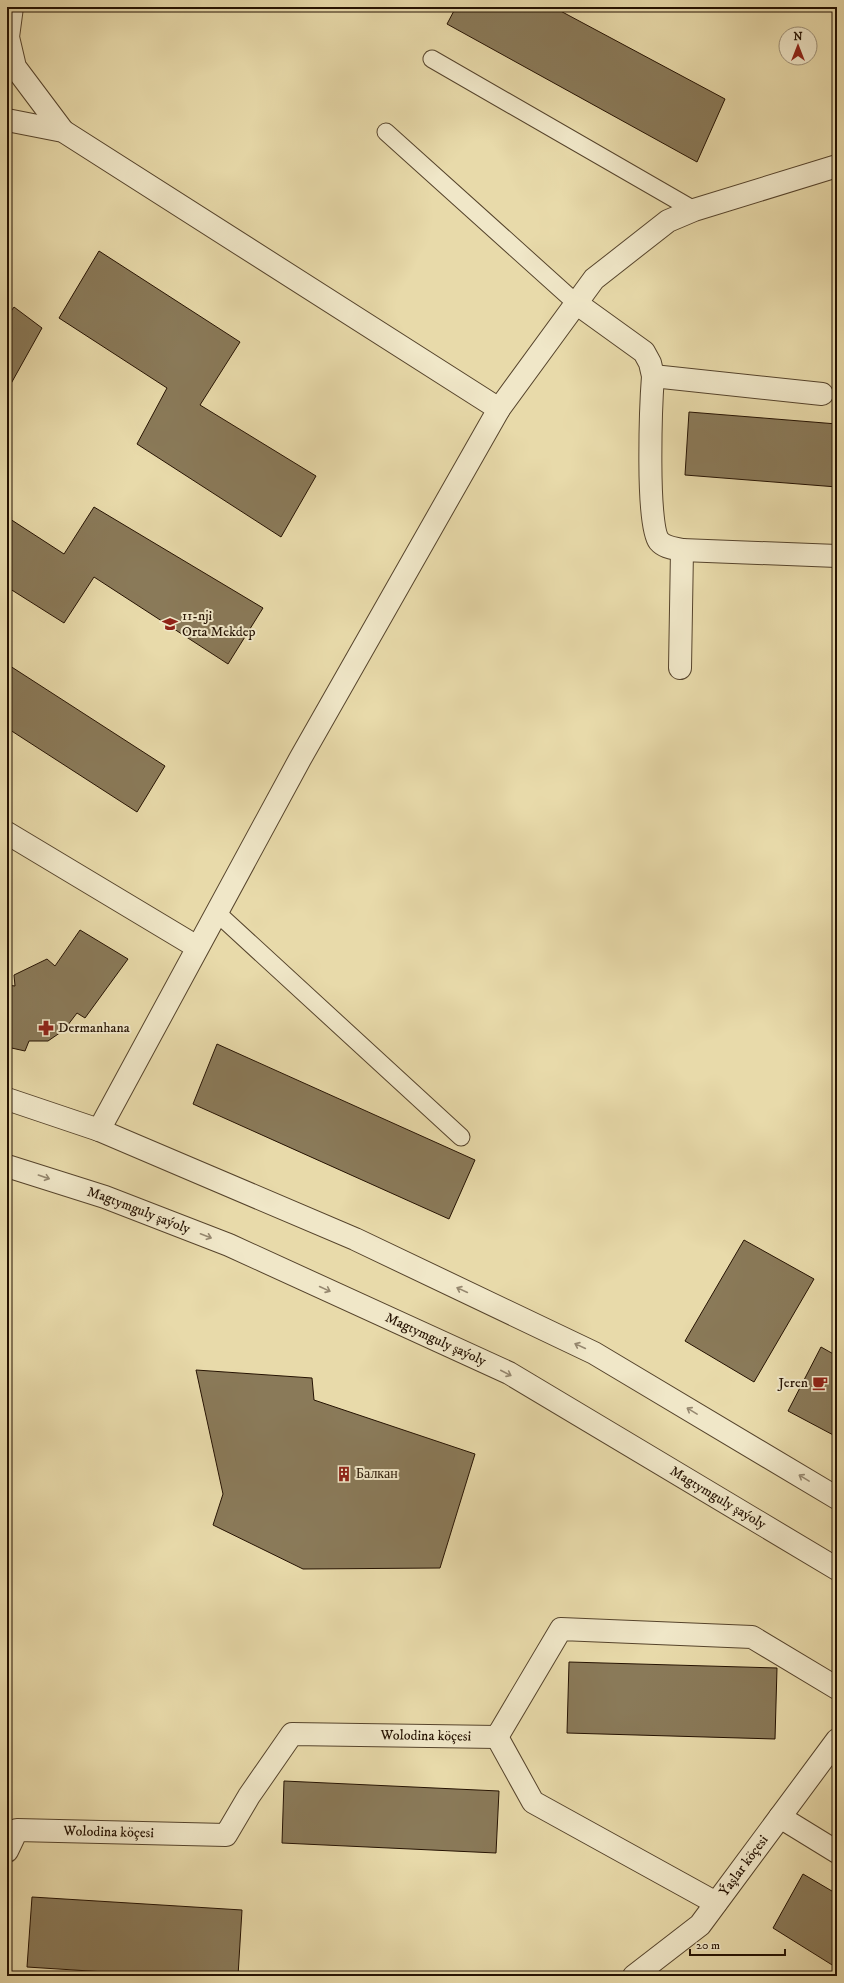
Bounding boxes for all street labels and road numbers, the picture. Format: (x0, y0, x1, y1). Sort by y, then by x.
street label: Magtymguly şaýoly (85, 1183, 193, 1238)
street label: Magtymguly şaýoly (382, 1309, 489, 1371)
street label: Magtymguly şaýoly (666, 1462, 770, 1534)
street label: Wolodina köçesi (380, 1726, 472, 1746)
street label: Wolodina köçesi (62, 1822, 155, 1842)
street label: Ýaşlar köçesi (715, 1831, 773, 1900)

